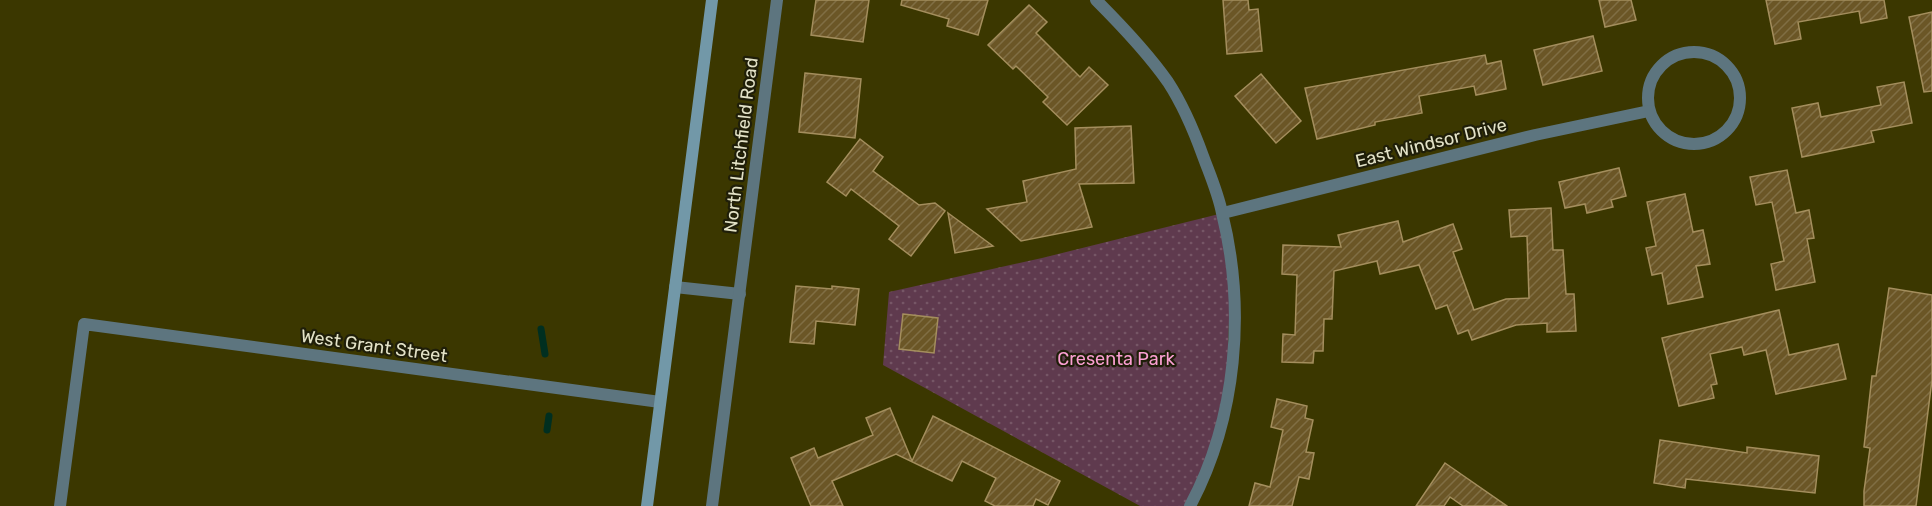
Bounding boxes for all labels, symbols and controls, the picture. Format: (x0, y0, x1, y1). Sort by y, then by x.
street label: North Litchfield Road (719, 56, 763, 234)
street label: East Windsor Drive (1353, 114, 1509, 172)
street label: West Grant Street (299, 325, 449, 367)
park label: Cresenta Park (1057, 348, 1176, 370)

